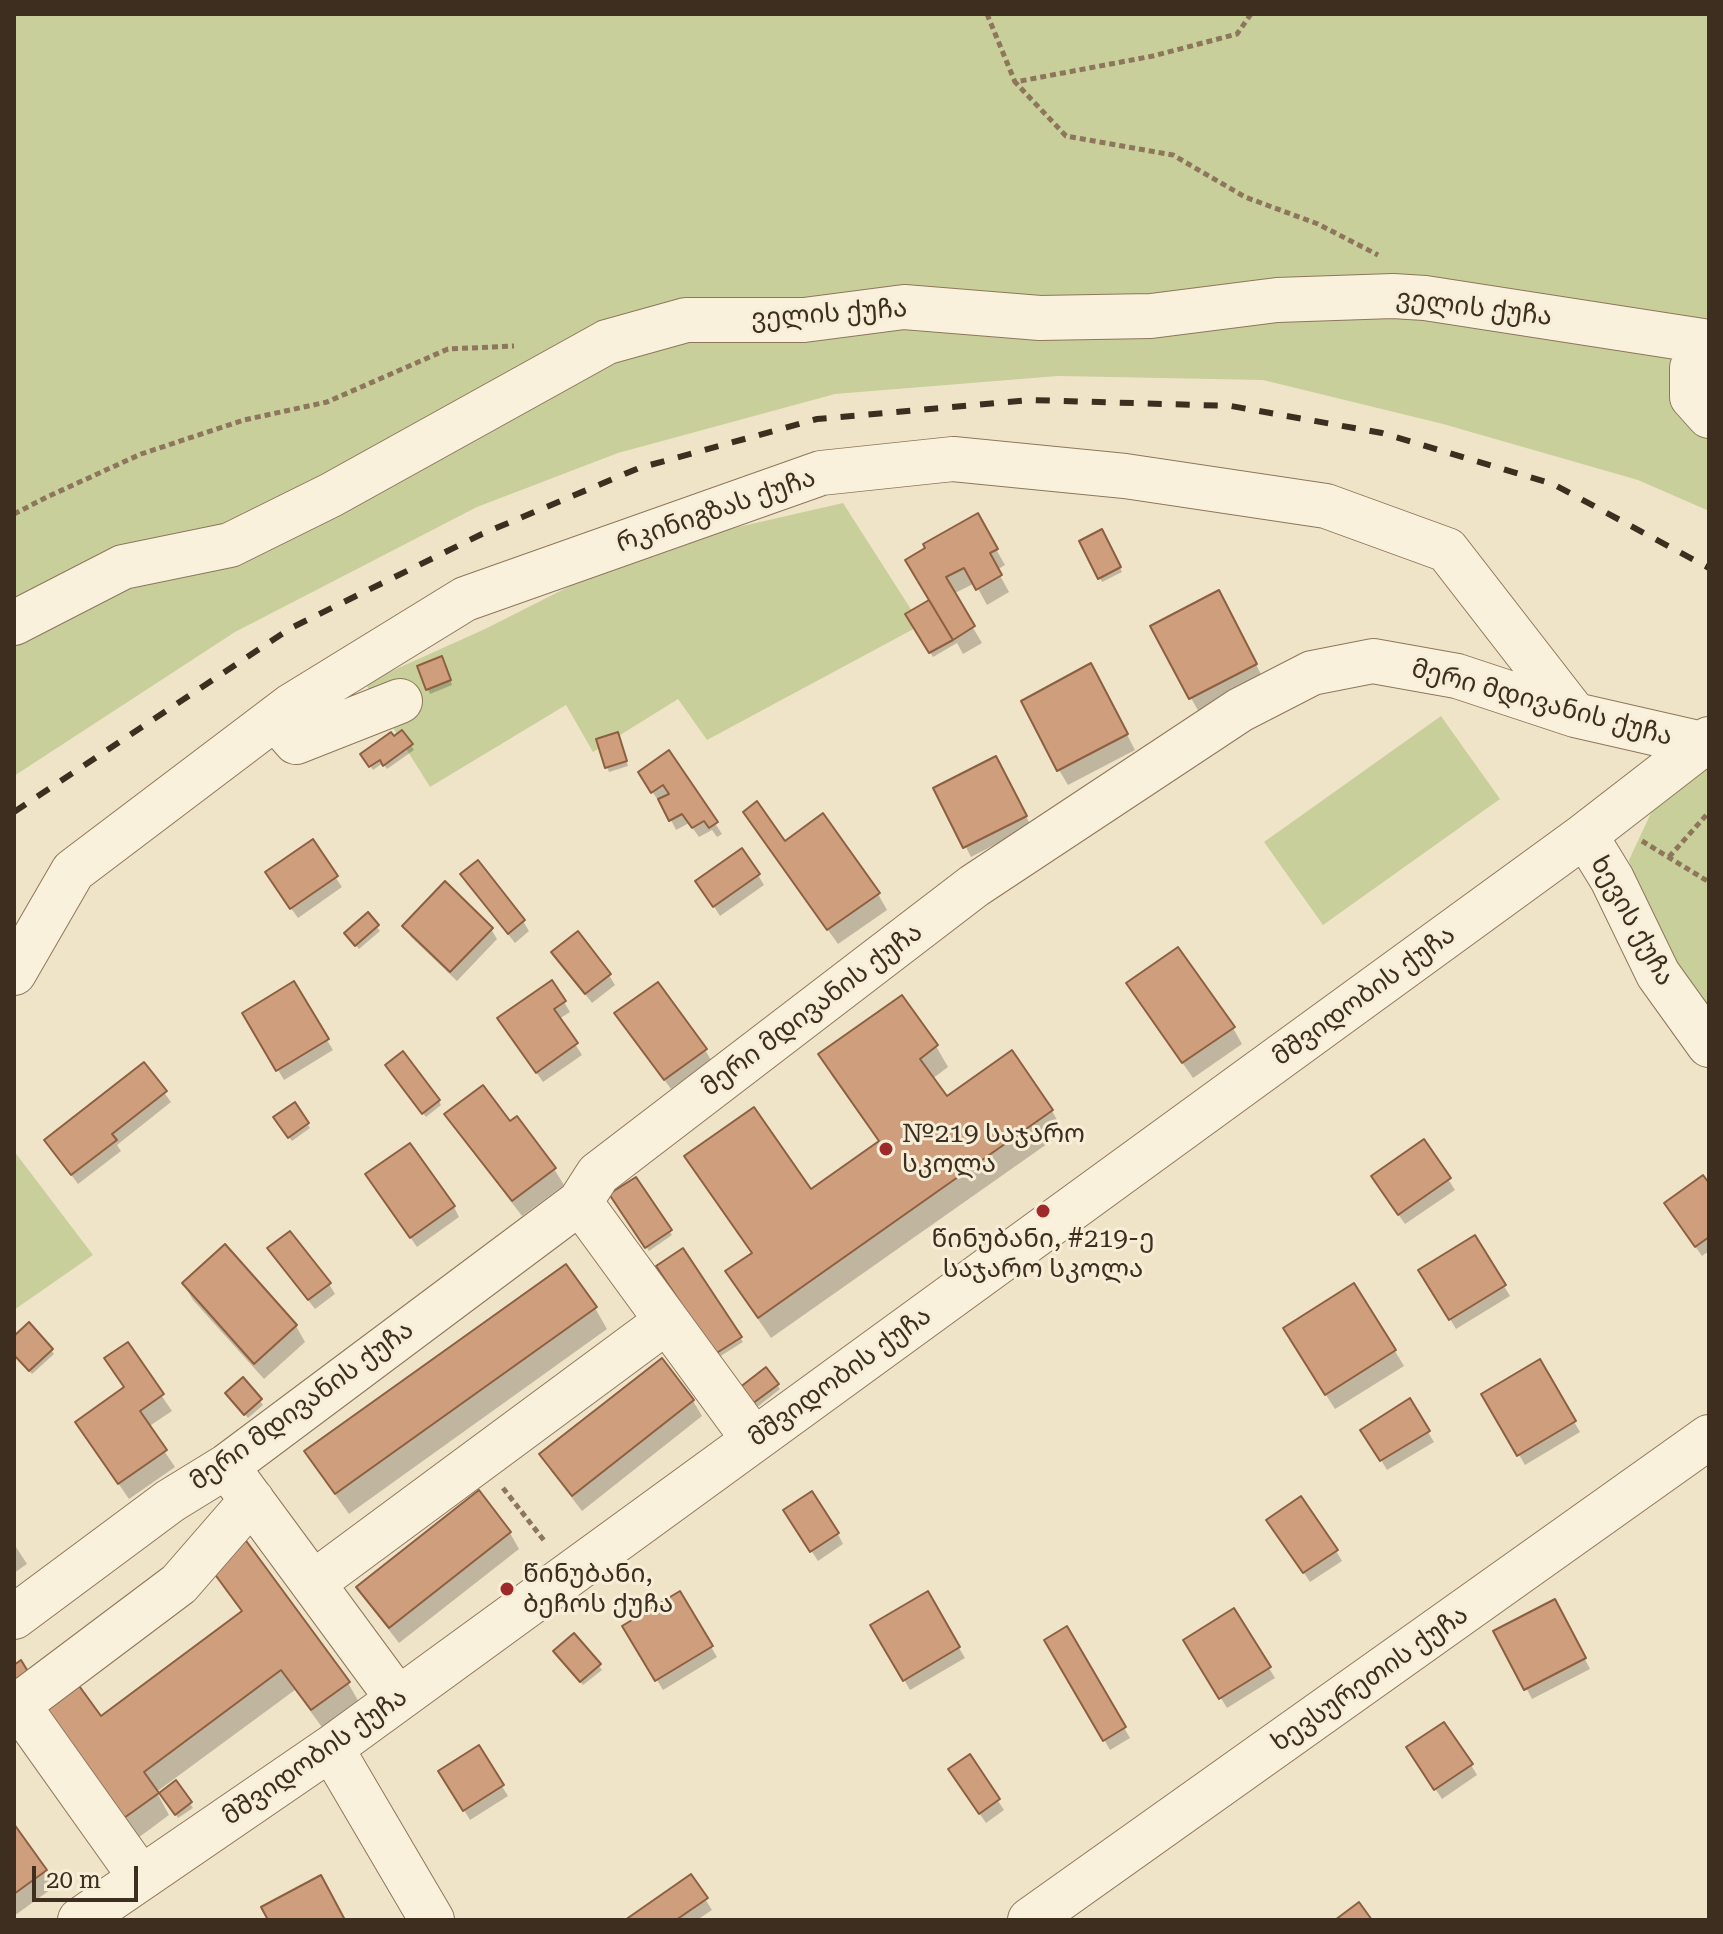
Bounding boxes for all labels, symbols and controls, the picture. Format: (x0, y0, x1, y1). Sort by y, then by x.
street label: ველის ქუჩა (1394, 283, 1554, 333)
street label: ველის ქუჩა (750, 293, 908, 335)
street label: რკინიგზას ქუჩა (612, 462, 820, 560)
street label: მერი მდივანის ქუჩა (1408, 653, 1676, 753)
street label: ხევის ქუჩა (1584, 851, 1680, 991)
street label: მერი მდივანის ქუჩა (695, 917, 929, 1103)
street label: მშვიდობის ქუჩა (1267, 919, 1461, 1073)
place label: №219 საჯარო სკოლა (902, 1118, 1085, 1180)
marker: №219 საჯარო სკოლა (877, 1140, 895, 1158)
marker: წინუბანი, #219-ე საჯარო სკოლა (1034, 1202, 1052, 1220)
place label: წინუბანი, #219-ე საჯარო სკოლა (931, 1223, 1155, 1284)
street label: მშვიდობის ქუჩა (743, 1300, 937, 1454)
street label: მერი მდივანის ქუჩა (184, 1314, 420, 1498)
place label: წინუბანი, ბეჩოს ქუჩა (523, 1558, 673, 1620)
marker: წინუბანი, ბეჩოს ქუჩა (498, 1580, 516, 1598)
street label: ხევსურეთის ქუჩა (1266, 1599, 1474, 1759)
street label: მშვიდობის ქუჩა (217, 1682, 413, 1832)
scale bar (36, 1850, 142, 1900)
text: 20 m (46, 1866, 101, 1894)

